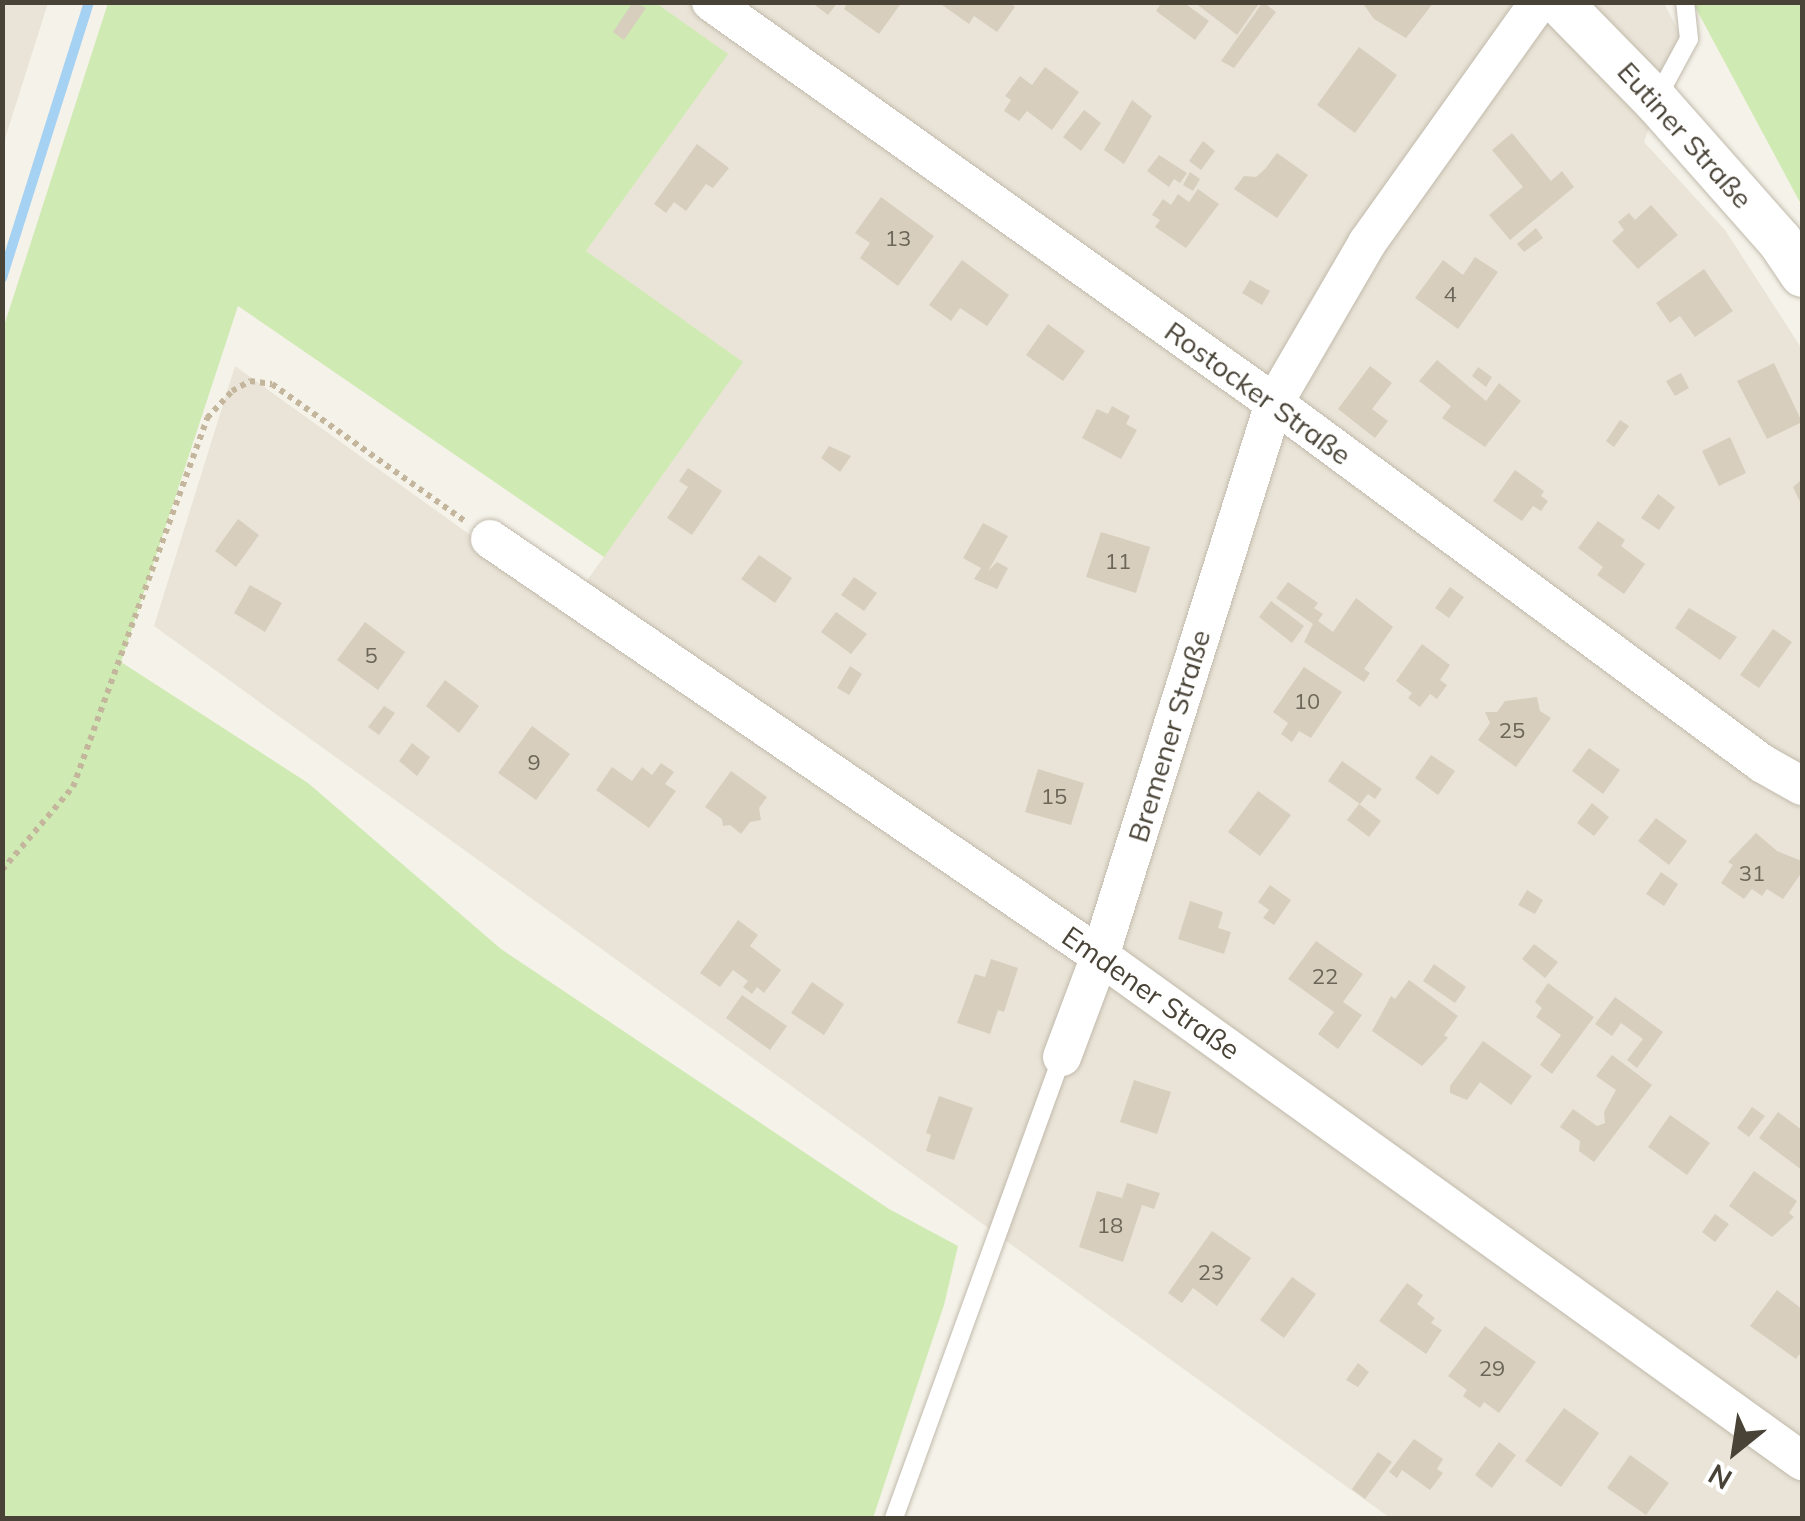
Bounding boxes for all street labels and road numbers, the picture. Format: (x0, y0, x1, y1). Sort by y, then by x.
street label: Eutiner Straße (1611, 55, 1759, 215)
street label: Rostocker Straße (1158, 314, 1358, 472)
street label: Bremener Straße (1121, 626, 1217, 846)
street label: Emdener Straße (1056, 919, 1246, 1067)

